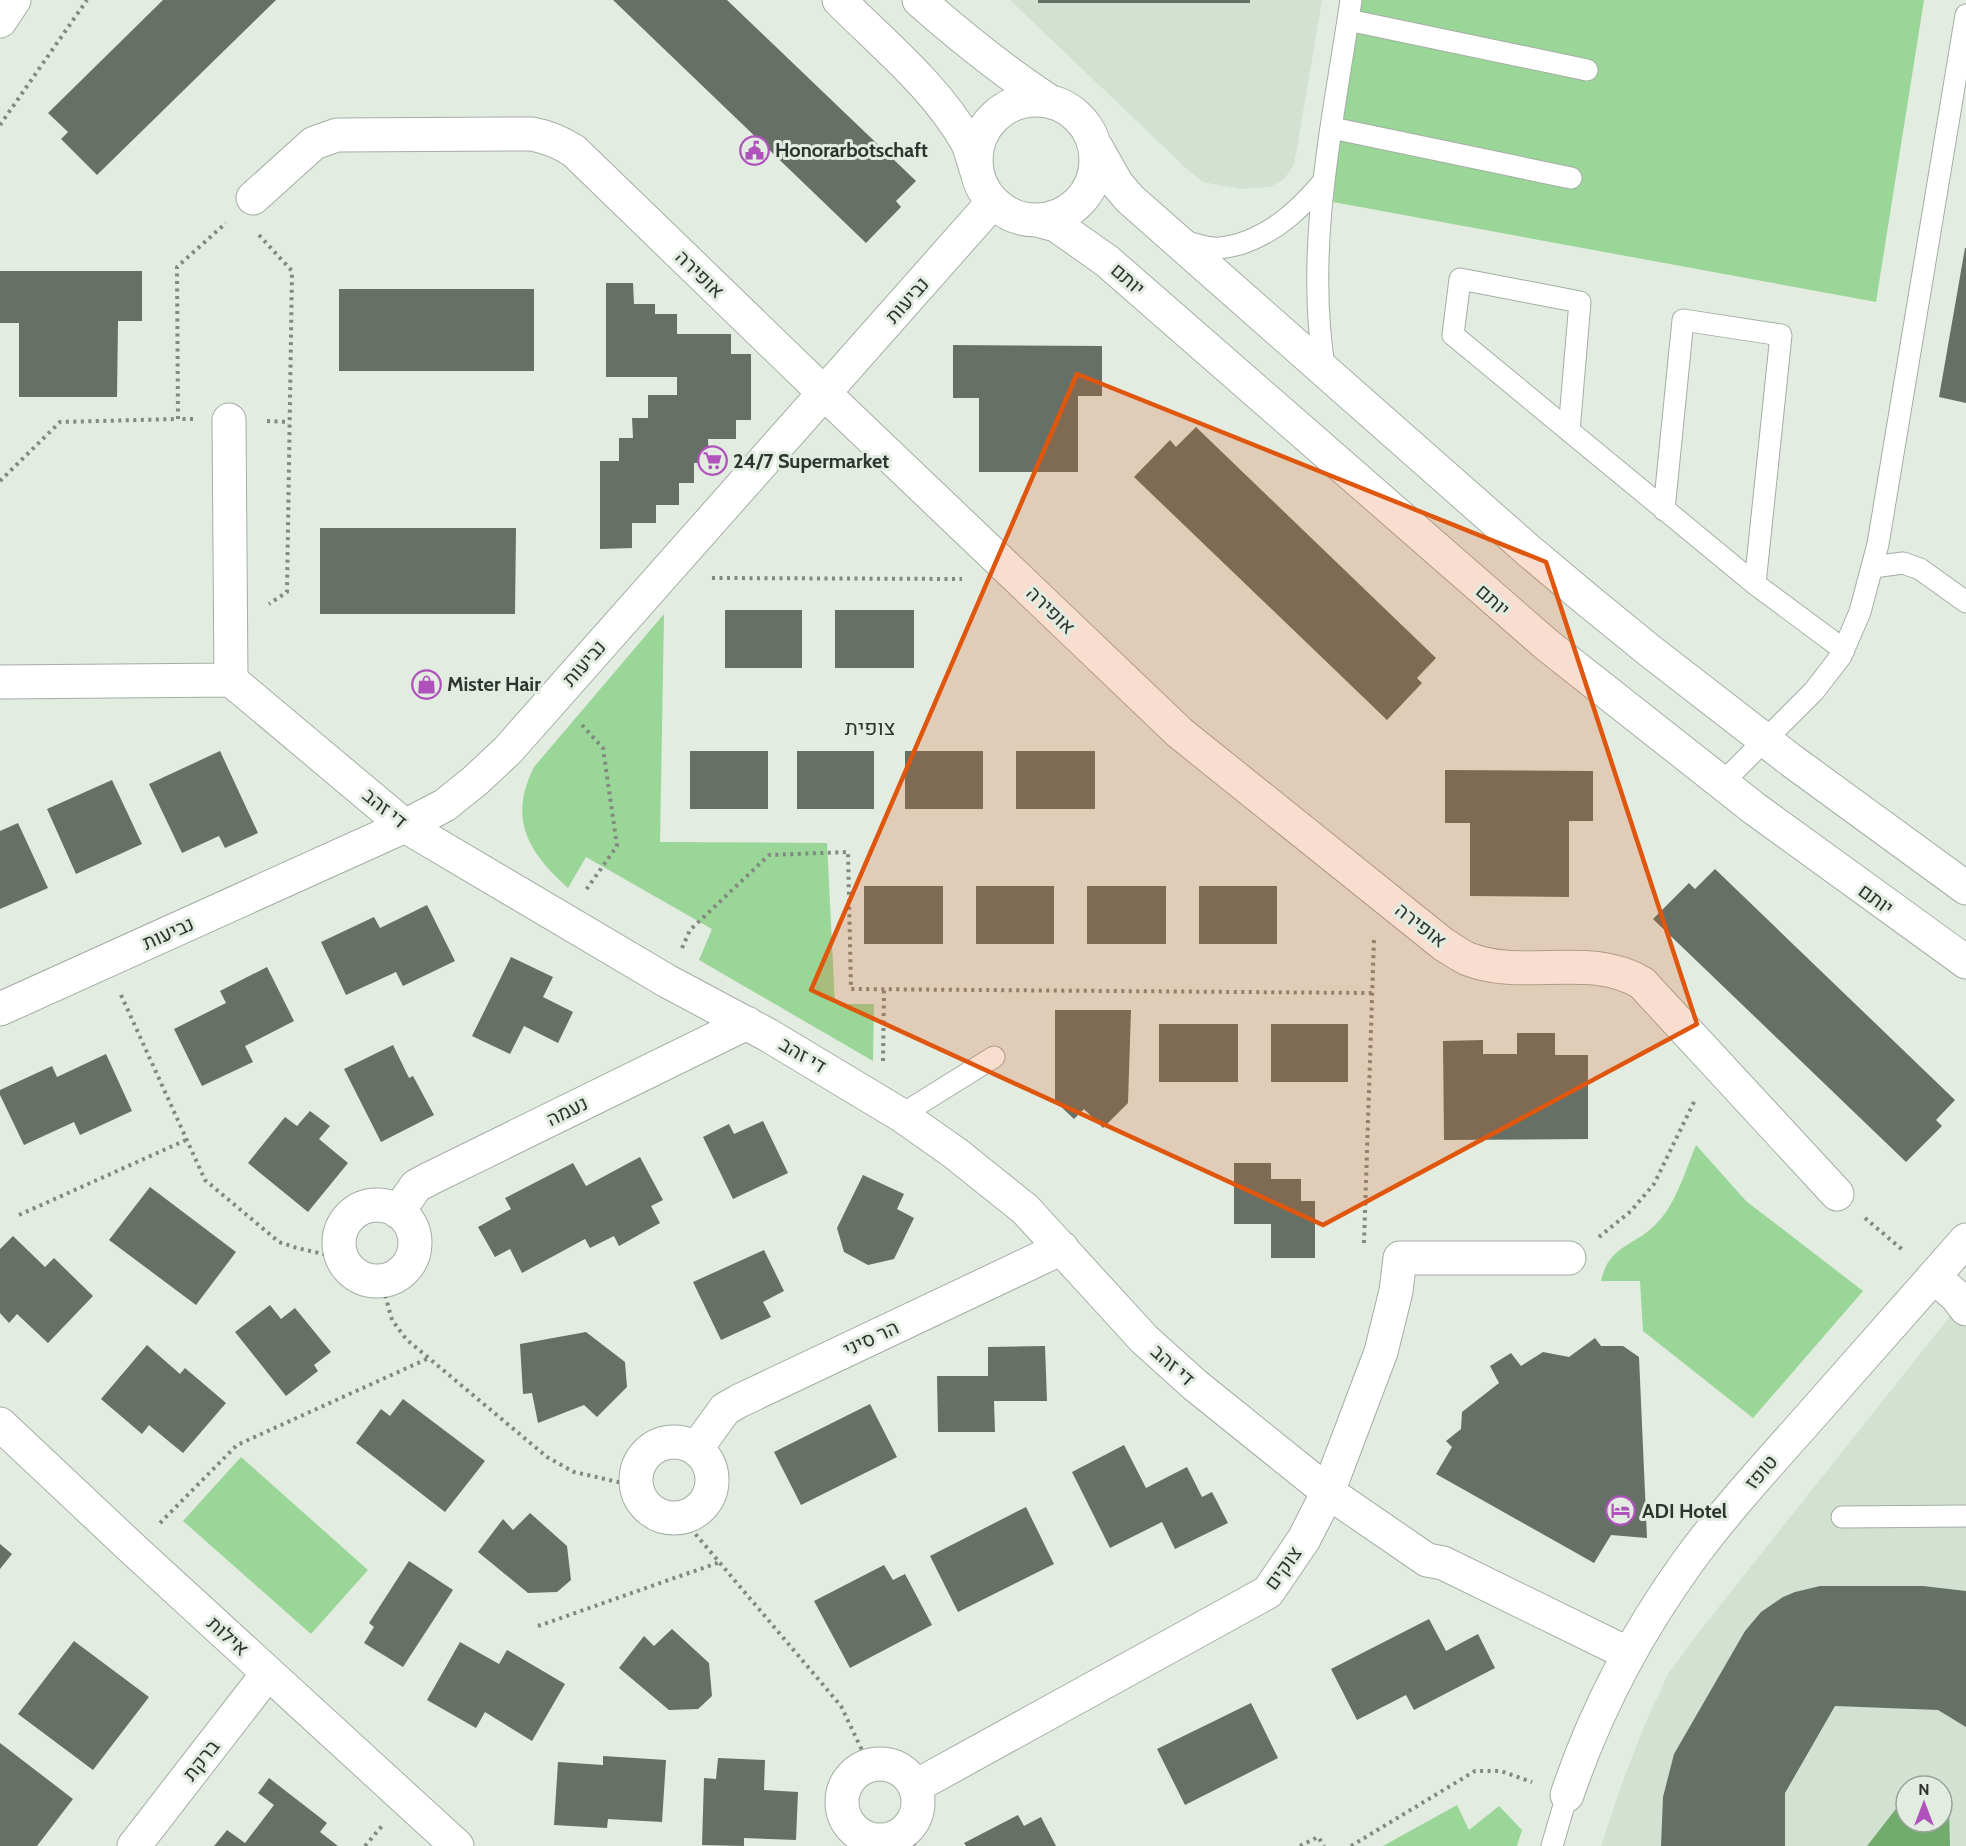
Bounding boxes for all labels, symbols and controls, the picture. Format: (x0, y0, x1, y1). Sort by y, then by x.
public building icon: Honorarbotschaft (738, 134, 770, 166)
place label: Honorarbotschaft (775, 138, 928, 162)
street label: אופירה (670, 245, 730, 303)
street label: יותם (1106, 258, 1150, 300)
street label: נביעות (880, 272, 934, 328)
supermarket icon: 24/7 Supermarket (696, 445, 728, 477)
place label: 24/7 Supermarket (733, 449, 889, 473)
street label: יותם (1471, 579, 1515, 621)
street label: אופירה (1021, 581, 1081, 639)
street label: נביעות (557, 635, 611, 691)
shop icon: Mister Hair (410, 668, 442, 700)
place label: Mister Hair (447, 672, 541, 696)
district label: צופית (845, 715, 895, 740)
street label: די זהב (358, 783, 412, 833)
street label: יותם (1854, 878, 1898, 920)
street label: אופירה (1390, 897, 1452, 953)
street label: נביעות (139, 911, 197, 955)
street label: די זהב (775, 1032, 831, 1078)
street label: נעמה (542, 1091, 592, 1131)
street label: הר סיני (840, 1315, 902, 1361)
street label: די זהב (1146, 1339, 1200, 1391)
street label: טופז (1740, 1450, 1782, 1494)
hotel icon: ADI Hotel (1605, 1495, 1637, 1527)
place label: ADI Hotel (1642, 1499, 1727, 1523)
street label: צוקים (1259, 1541, 1307, 1594)
street label: אילות (202, 1611, 254, 1661)
street label: ברקת (178, 1734, 225, 1785)
north arrow (1894, 1774, 1954, 1834)
text: N (1918, 1780, 1930, 1799)

